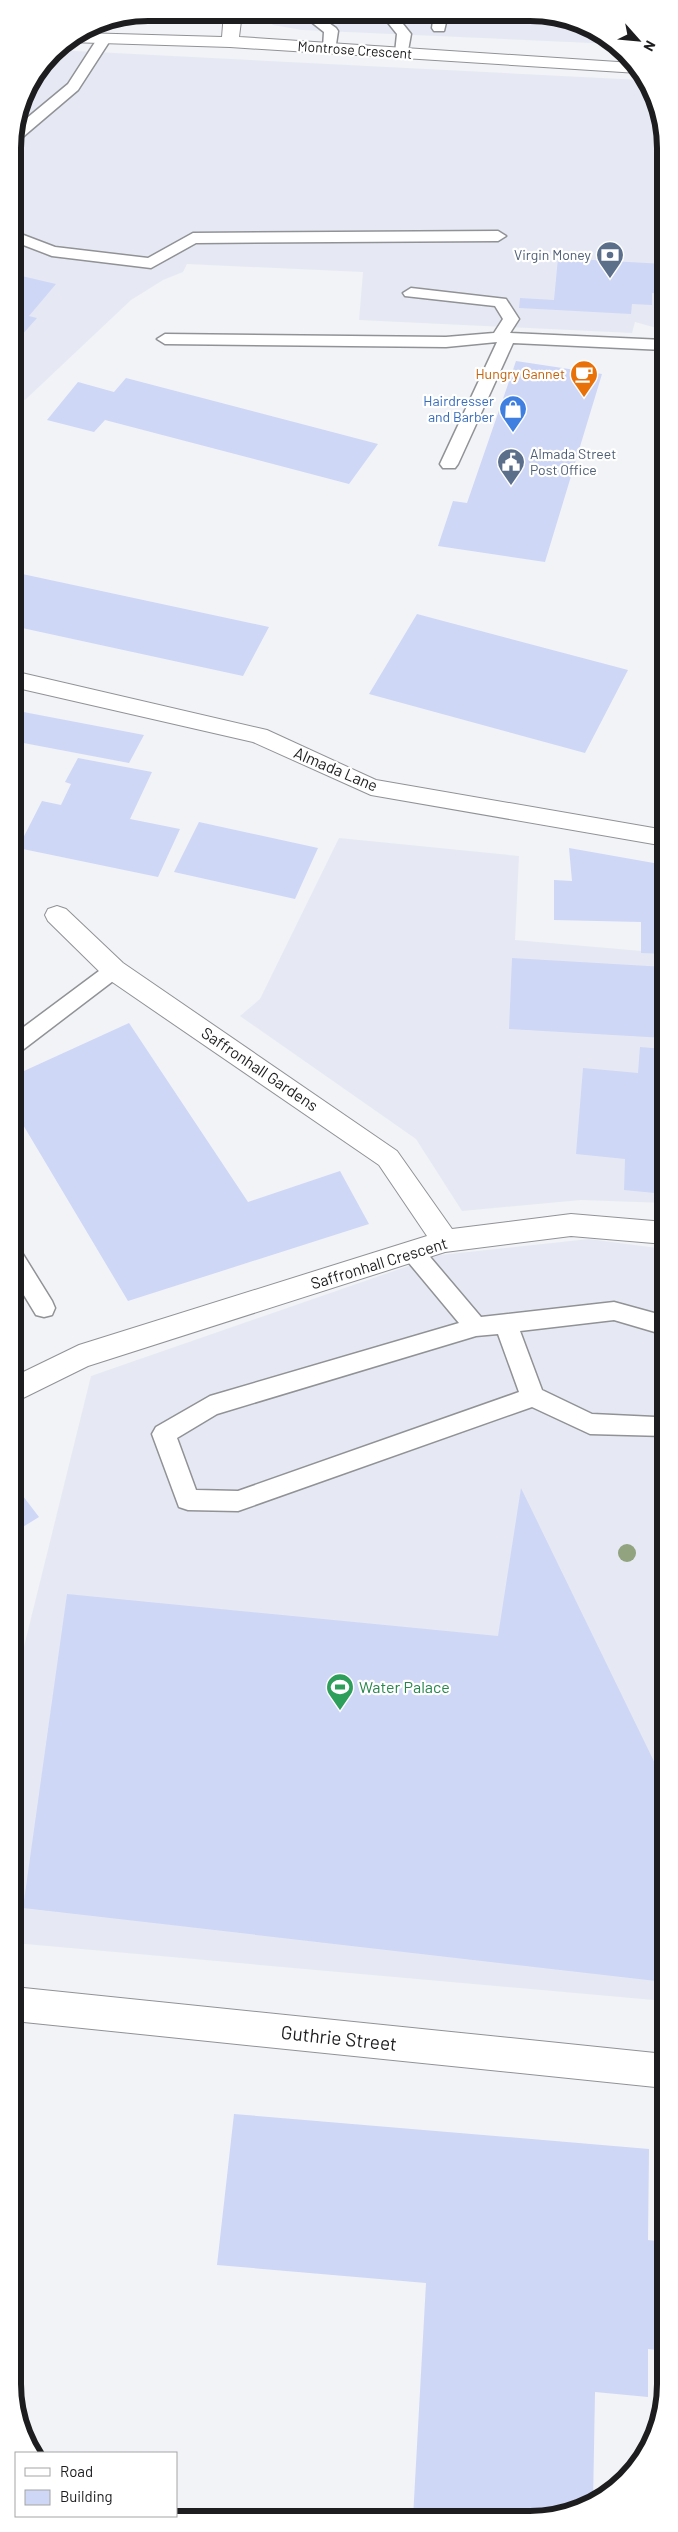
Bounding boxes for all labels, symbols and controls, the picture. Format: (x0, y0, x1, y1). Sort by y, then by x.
north arrow (613, 15, 663, 65)
street label: Montrose Crescent (297, 37, 413, 62)
text: N (640, 38, 660, 54)
bank icon: Virgin Money (595, 240, 625, 279)
place label: Virgin Money (514, 246, 592, 263)
cafe icon: Hungry Gannet (569, 359, 599, 398)
place label: Hungry Gannet (475, 365, 565, 382)
place label: Hairdresser and Barber (423, 392, 494, 425)
shop icon: Hairdresser and Barber (498, 394, 528, 433)
place label: Almada Street Post Office (530, 445, 616, 478)
public building icon: Almada Street Post Office (496, 447, 526, 486)
street label: Almada Lane (291, 742, 381, 795)
street label: Saffronhall Gardens (198, 1023, 322, 1115)
street label: Saffronhall Crescent (308, 1233, 450, 1292)
sports icon: Water Palace (325, 1672, 355, 1711)
place label: Water Palace (359, 1677, 450, 1696)
street label: Guthrie Street (280, 2020, 398, 2055)
legend (15, 2452, 178, 2517)
text: Road (60, 2462, 93, 2480)
text: Building (60, 2487, 113, 2505)

